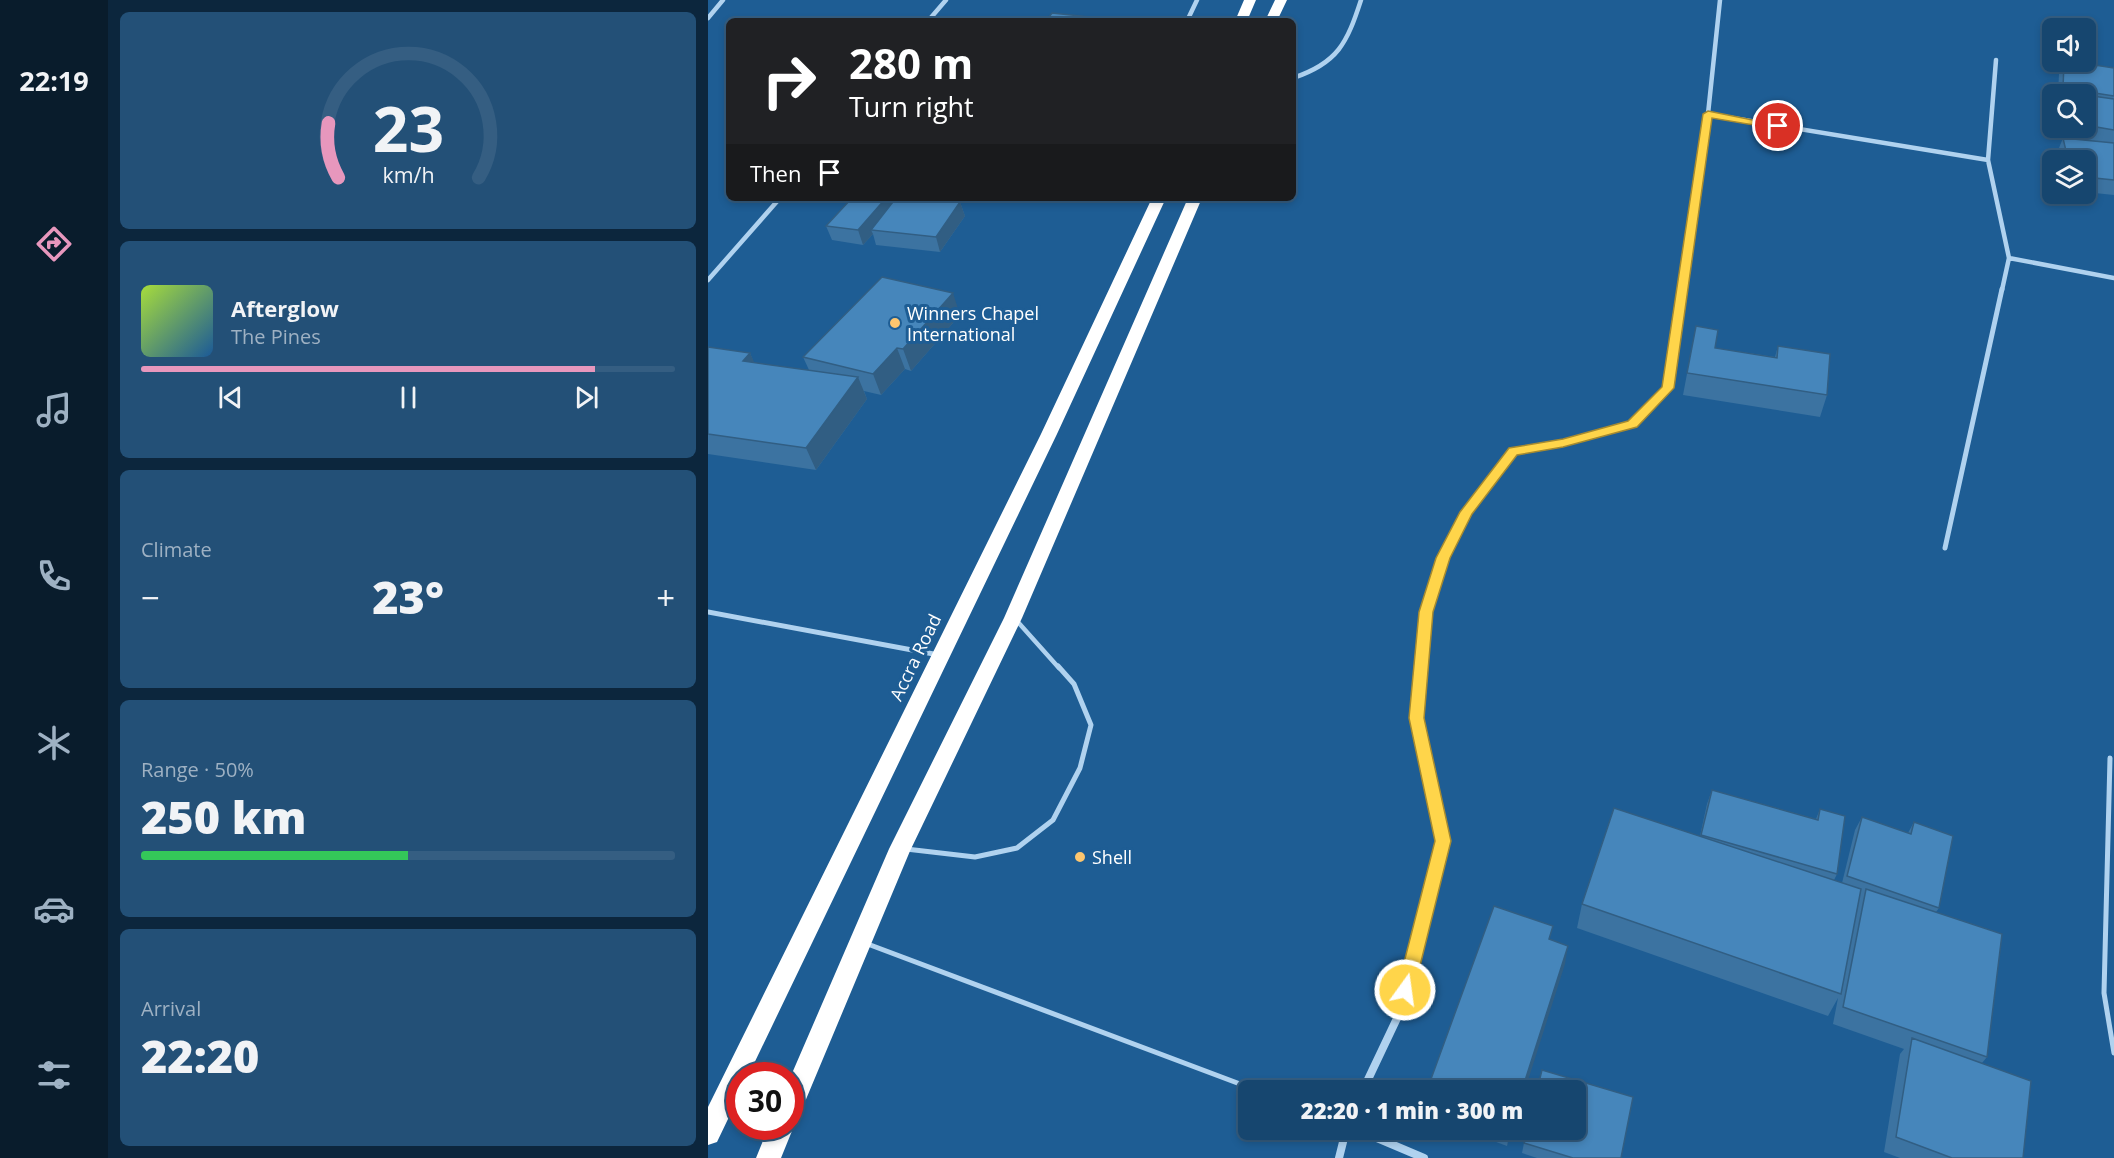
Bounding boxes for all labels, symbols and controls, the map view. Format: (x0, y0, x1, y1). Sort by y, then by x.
map controls (2042, 18, 2096, 204)
button: sound (2042, 18, 2096, 72)
text: 280 m (849, 34, 973, 91)
icon: right (750, 42, 828, 120)
text: 22:19 (19, 62, 89, 99)
button: search (2042, 84, 2096, 138)
text: 23 (372, 85, 444, 170)
text: Turn right (849, 88, 974, 125)
pin (1752, 100, 1803, 151)
icon: arrive (1761, 109, 1794, 142)
button: layers (2042, 150, 2096, 204)
icon: arrive (813, 156, 846, 189)
text: Then (750, 158, 801, 188)
text: km/h (382, 160, 434, 189)
icon: directions (33, 223, 75, 265)
text: Afterglow (231, 293, 339, 323)
place label: Winners Chapel International (907, 301, 1039, 346)
marker: Winners Chapel International (888, 316, 902, 330)
text: The Pines (231, 323, 321, 350)
icon: previous (214, 381, 247, 414)
icon: pause (392, 381, 425, 414)
icon: next (570, 381, 603, 414)
icon: music (33, 389, 75, 431)
text: Climate (141, 536, 212, 563)
icon: phone (33, 555, 75, 597)
text: 23° (372, 566, 444, 627)
text: − (141, 575, 160, 620)
text: + (656, 575, 675, 620)
street label: Accra Road (884, 610, 946, 704)
icon: climate (33, 722, 75, 764)
text: Range · 50% (141, 756, 254, 783)
text: 250 km (141, 786, 306, 847)
place label: Shell (1092, 845, 1132, 869)
marker: Shell (1073, 850, 1087, 864)
icon: car (33, 888, 75, 930)
position arrow (1373, 958, 1437, 1022)
text: Arrival (141, 995, 201, 1022)
text: 22:20 (141, 1025, 259, 1086)
icon: filters (33, 1054, 75, 1096)
speed limit sign: 30 (726, 1062, 804, 1140)
text: 22:20 · 1 min · 300 m (1301, 1095, 1523, 1125)

